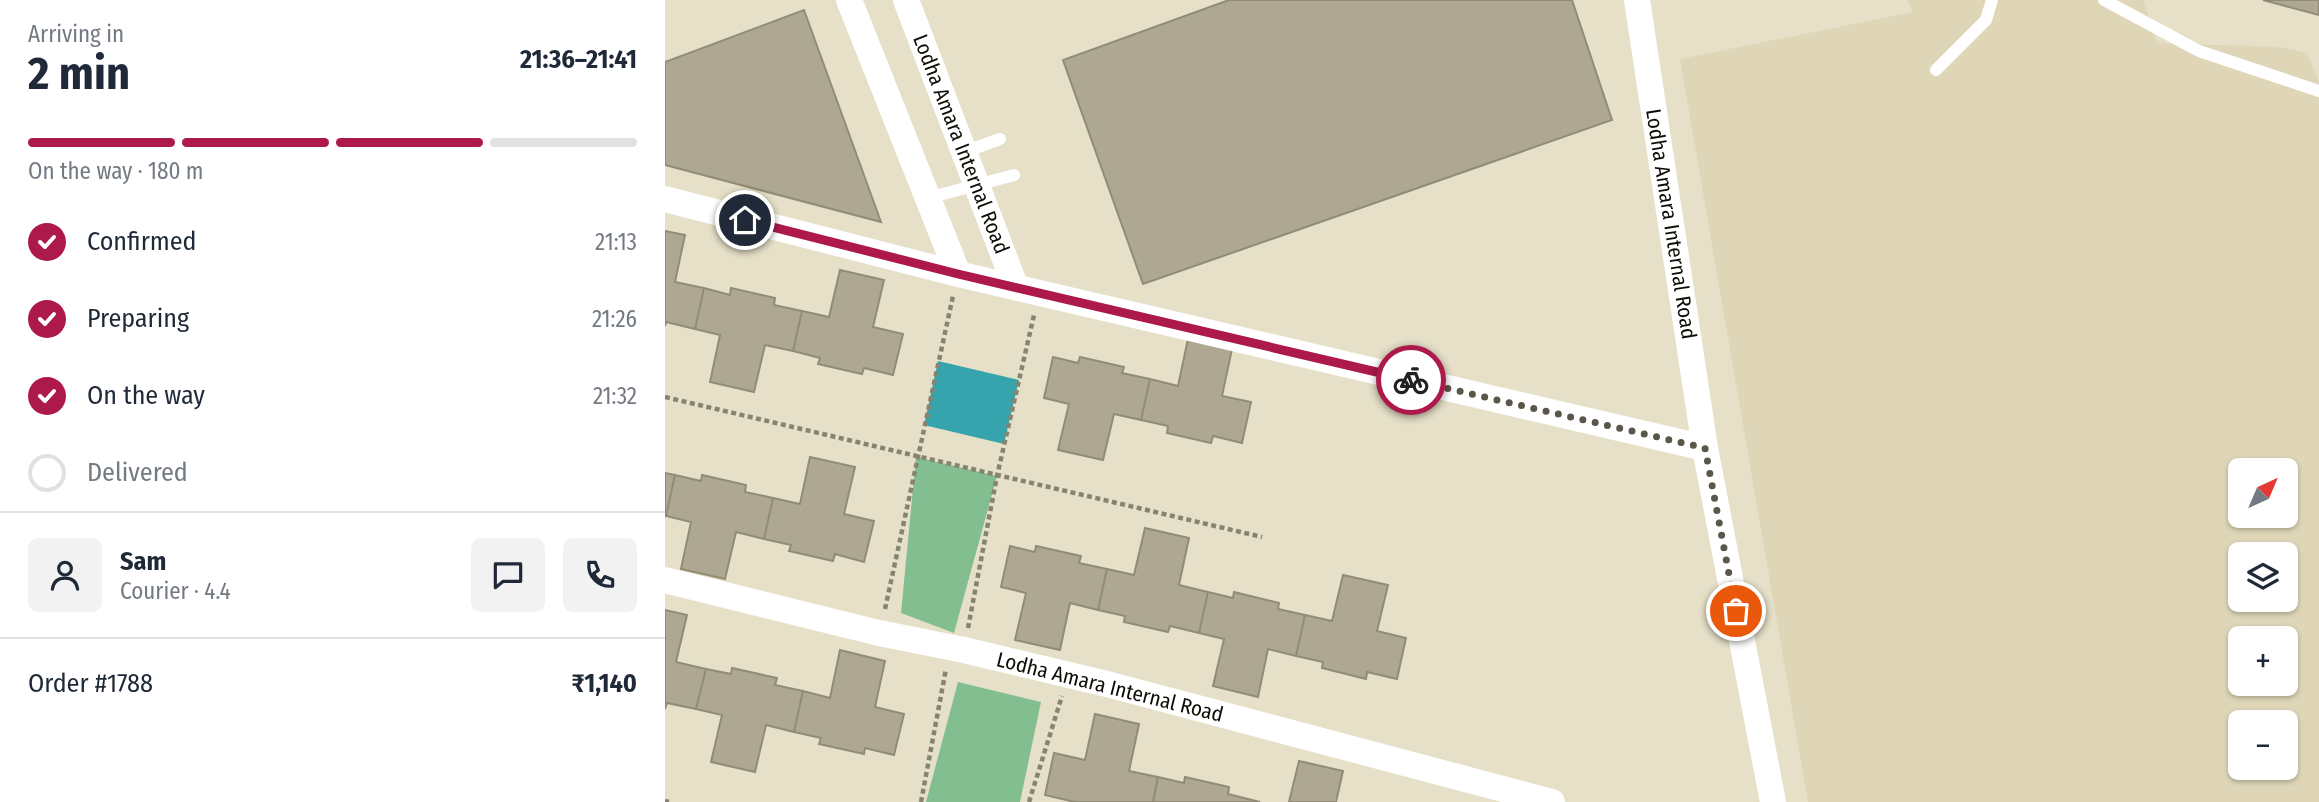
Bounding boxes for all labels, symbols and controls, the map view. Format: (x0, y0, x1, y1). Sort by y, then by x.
text: Arriving in (28, 20, 124, 48)
street label: Lodha Amara Internal Road (907, 31, 1015, 257)
text: 21:36–21:41 (520, 44, 637, 75)
text: 2 min (28, 46, 130, 101)
street label: Lodha Amara Internal Road (1640, 107, 1702, 341)
text: On the way · 180 m (28, 157, 204, 185)
pin (715, 190, 775, 250)
icon: home (726, 201, 764, 239)
icon: check (28, 223, 66, 261)
text: Confirmed (87, 226, 197, 257)
text: 21:13 (595, 228, 637, 256)
icon: check (28, 300, 66, 338)
text: Preparing (87, 303, 189, 334)
text: 21:26 (592, 305, 637, 333)
courier (1376, 345, 1446, 415)
icon: bike (1392, 361, 1430, 399)
icon: check (28, 377, 66, 415)
text: On the way (87, 380, 205, 411)
text: 21:32 (593, 382, 637, 410)
text: Delivered (87, 457, 188, 488)
north arrow (2228, 458, 2298, 528)
map controls (2228, 458, 2298, 780)
button: person (28, 538, 102, 612)
button: chat (471, 538, 545, 612)
button: phone (563, 538, 637, 612)
button: layers (2228, 542, 2298, 612)
text: Sam (120, 546, 166, 577)
text: Courier · 4.4 (120, 577, 231, 605)
pin (1706, 581, 1766, 641)
icon: bag (1717, 592, 1755, 630)
button: + (2228, 626, 2298, 696)
street label: Lodha Amara Internal Road (994, 646, 1226, 728)
text: Order #1788 (28, 668, 153, 699)
text: ₹1,140 (571, 668, 637, 699)
button: − (2228, 710, 2298, 780)

